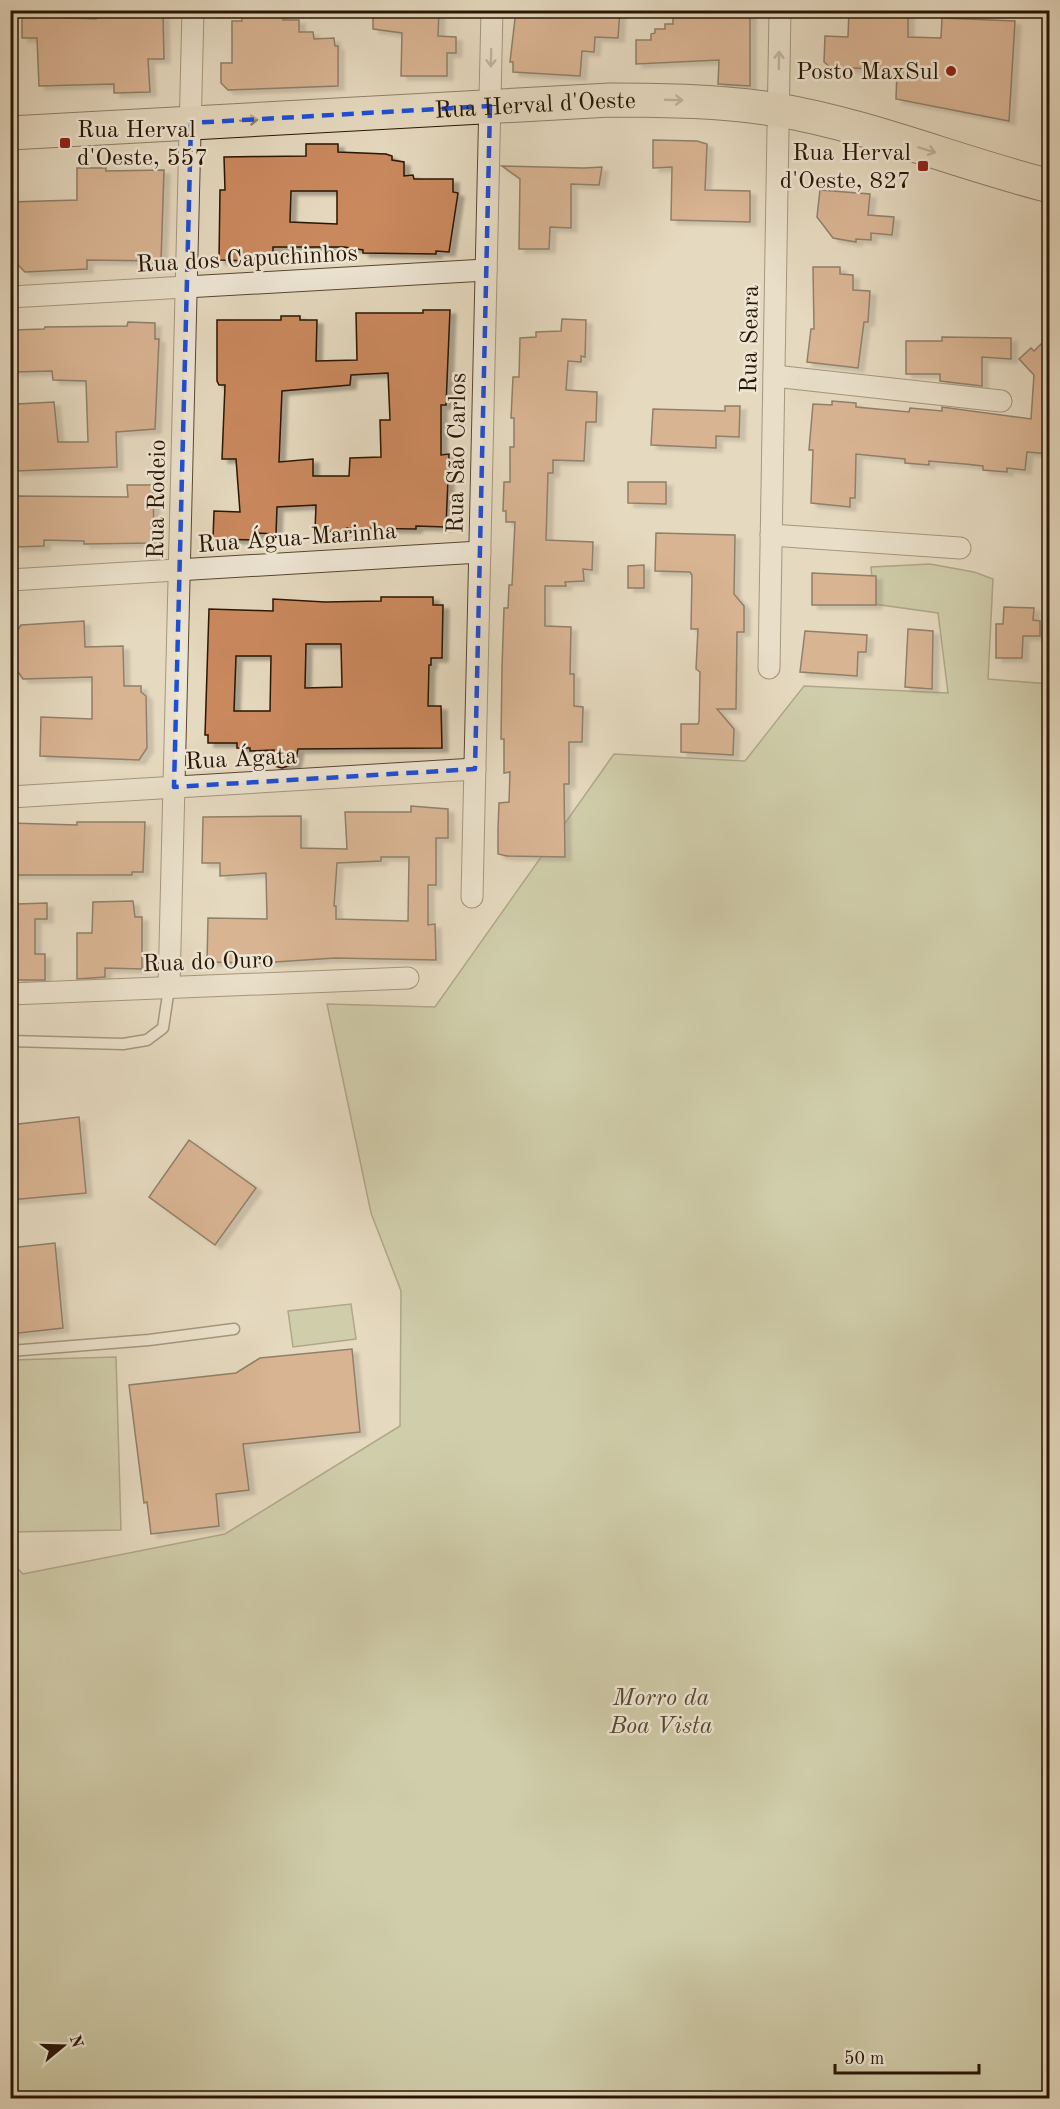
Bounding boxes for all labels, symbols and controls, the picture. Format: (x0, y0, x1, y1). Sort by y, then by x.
one-way arrow (485, 48, 497, 68)
one-way arrow (773, 51, 785, 71)
place label: Posto MaxSul (796, 61, 939, 85)
marker: Posto MaxSul (944, 64, 958, 78)
street label: Rua Herval d'Oeste (434, 90, 636, 124)
one-way arrow (664, 95, 684, 106)
one-way arrow (239, 114, 259, 125)
place label: Rua Herval d'Oeste, 557 (77, 119, 208, 171)
marker: Rua Herval d'Oeste, 557 (58, 136, 72, 150)
place label: Rua Herval d'Oeste, 827 (780, 142, 911, 194)
one-way arrow (917, 145, 936, 156)
marker: Rua Herval d'Oeste, 827 (916, 159, 930, 173)
street label: Rua dos Capuchinhos (136, 242, 358, 278)
street label: Rua Seara (738, 285, 764, 393)
street label: Rua São Carlos (445, 373, 471, 533)
street label: Rua Rodeio (145, 439, 171, 559)
street label: Rua Água-Marinha (196, 516, 398, 558)
street label: Rua Ágata (184, 741, 298, 775)
street label: Rua do Ouro (142, 949, 274, 977)
park label: Morro da Boa Vista (608, 1687, 713, 1739)
north arrow (33, 2016, 93, 2076)
text: N (66, 2033, 85, 2051)
scale bar (835, 2037, 979, 2075)
text: 50 m (844, 2050, 884, 2068)

